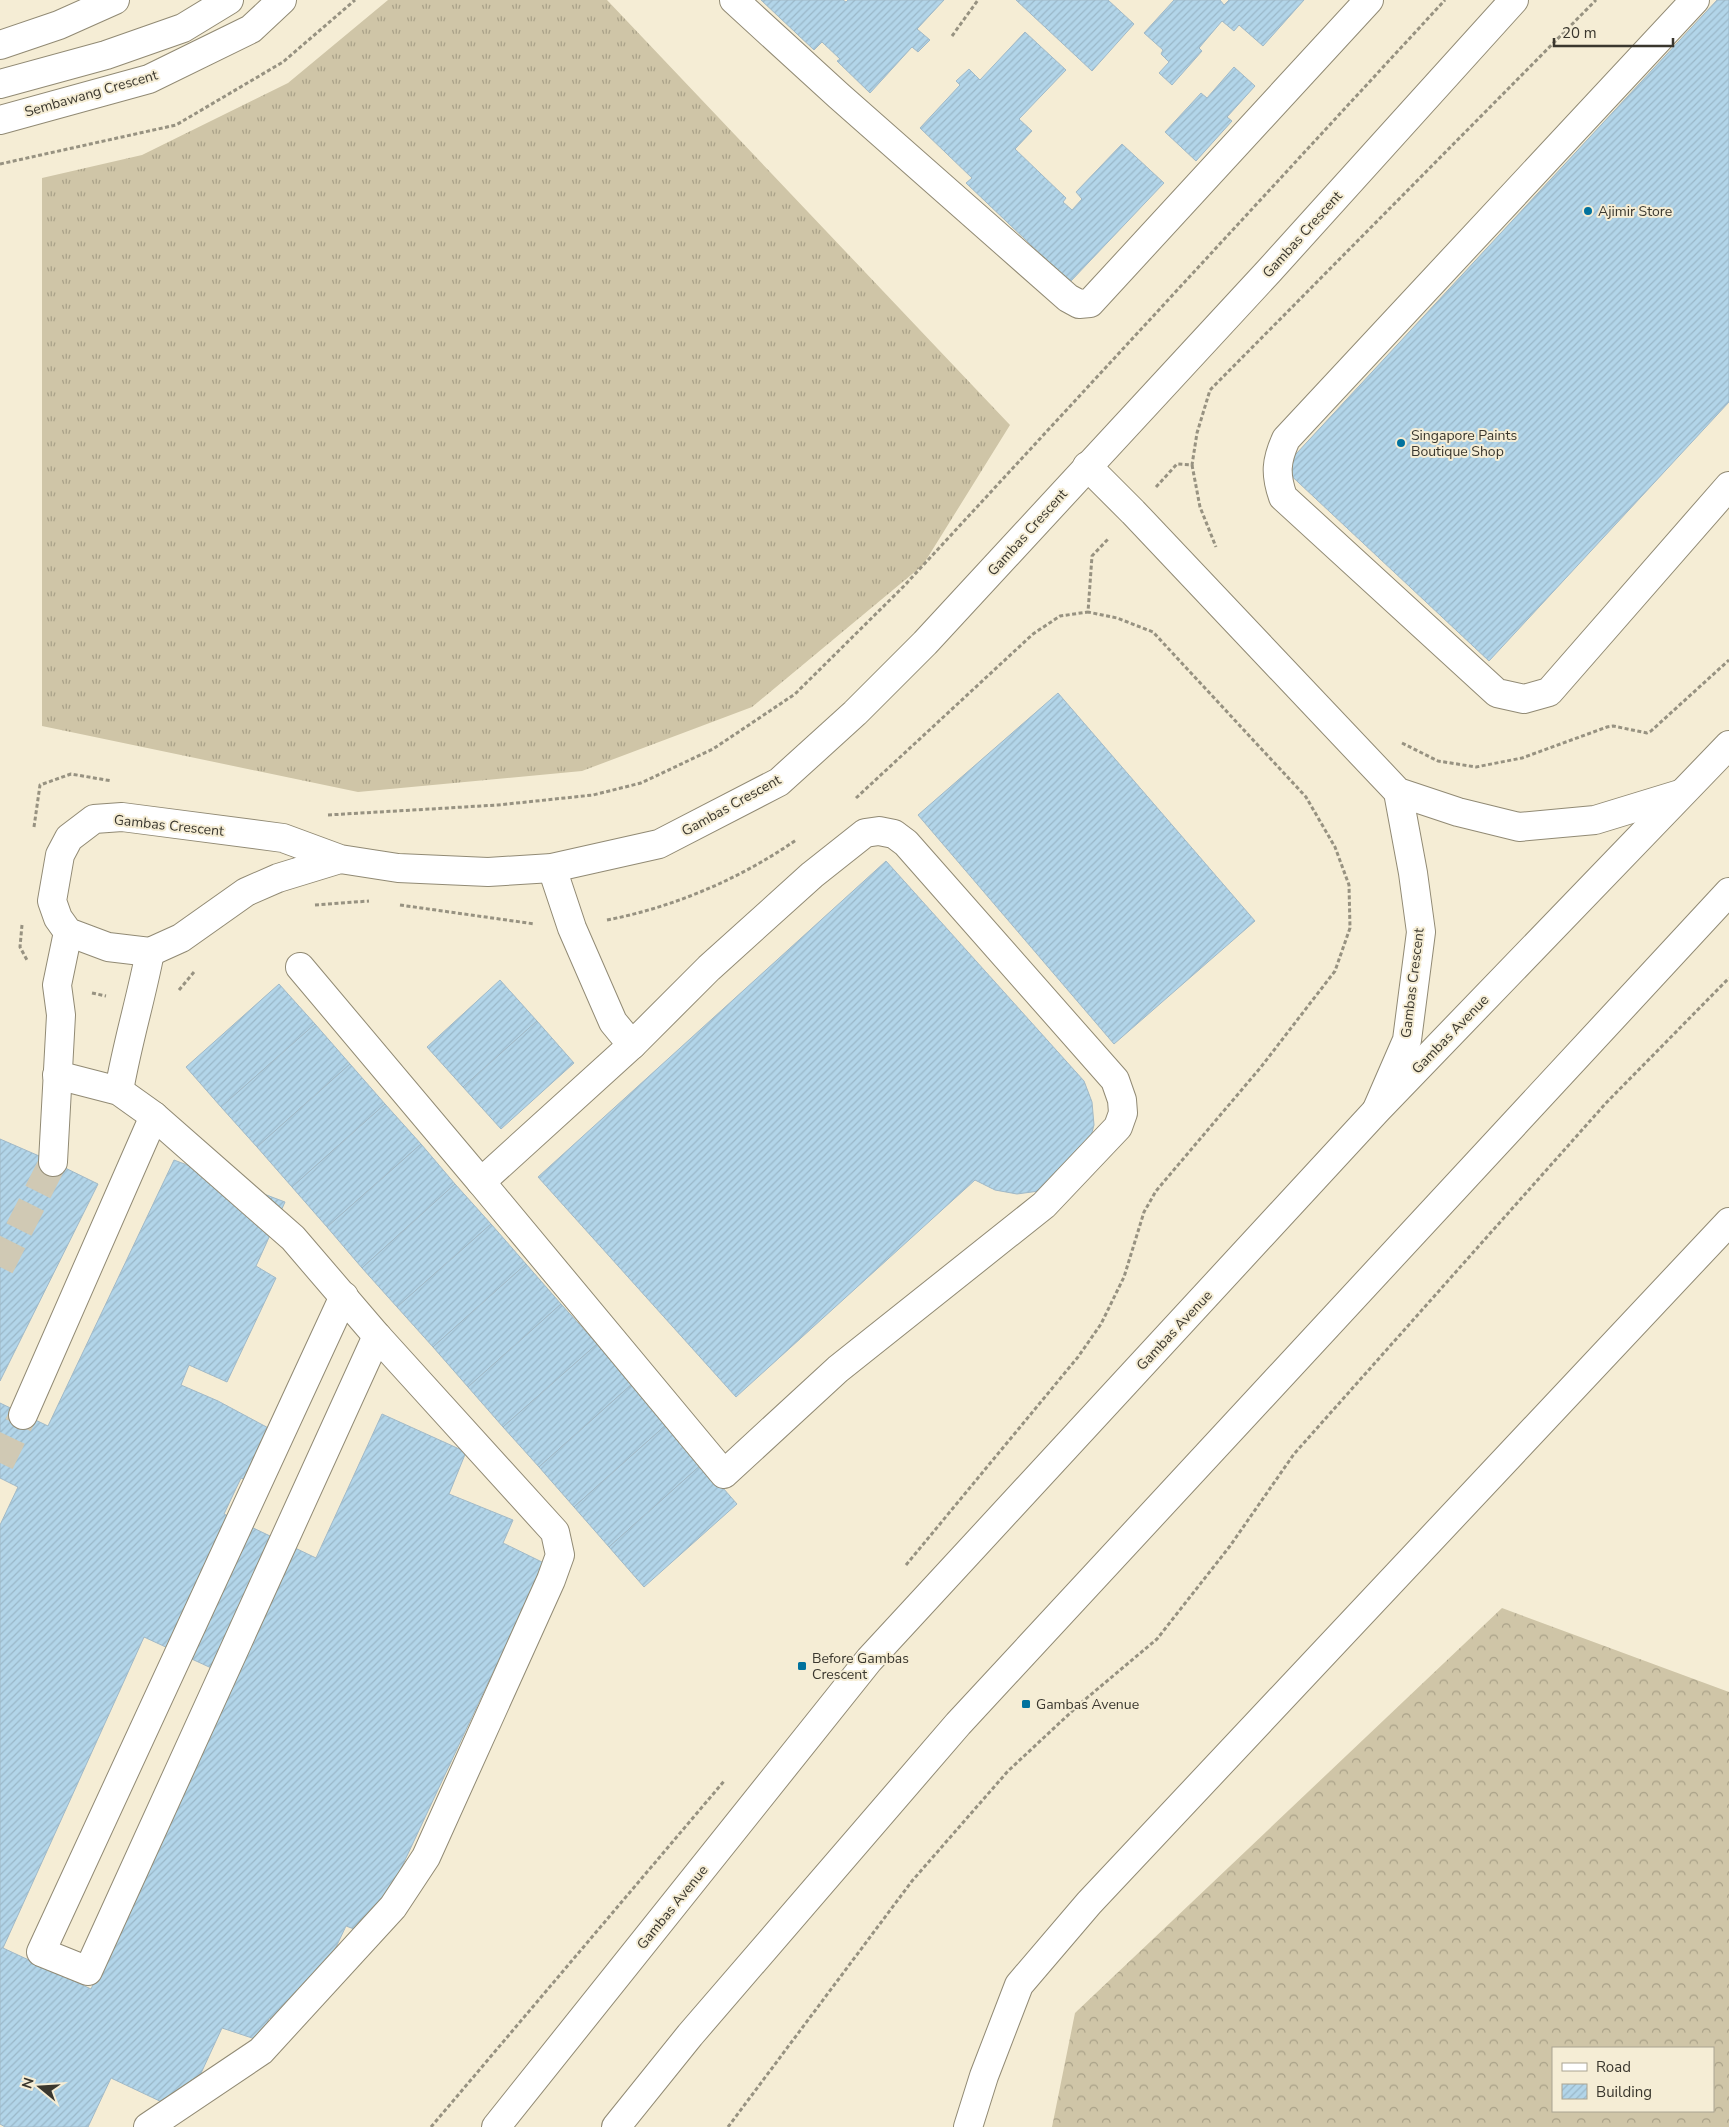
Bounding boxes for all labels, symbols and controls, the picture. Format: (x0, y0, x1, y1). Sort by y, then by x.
scale bar (1554, 15, 1673, 47)
text: 20 m (1562, 23, 1597, 43)
street label: Sembawang Crescent (22, 65, 160, 122)
street label: Gambas Crescent (1258, 187, 1347, 282)
place label: Ajimir Store (1598, 202, 1672, 221)
marker: Ajimir Store (1582, 205, 1594, 217)
place label: Singapore Paints Boutique Shop (1411, 426, 1517, 461)
marker: Singapore Paints Boutique Shop (1395, 437, 1407, 449)
street label: Gambas Crescent (983, 485, 1072, 580)
street label: Gambas Crescent (678, 770, 784, 841)
street label: Gambas Crescent (113, 810, 225, 841)
street label: Gambas Crescent (1396, 927, 1429, 1039)
street label: Gambas Avenue (1408, 991, 1493, 1078)
street label: Gambas Avenue (1132, 1286, 1216, 1375)
place label: Before Gambas Crescent (812, 1649, 909, 1684)
marker: Before Gambas Crescent (796, 1660, 808, 1672)
place label: Gambas Avenue (1036, 1695, 1139, 1714)
marker: Gambas Avenue (1020, 1698, 1032, 1710)
street label: Gambas Avenue (633, 1861, 712, 1953)
legend (1552, 2047, 1714, 2112)
text: Road (1596, 2057, 1631, 2077)
north arrow (15, 2062, 65, 2112)
text: N (17, 2075, 39, 2091)
text: Building (1596, 2082, 1652, 2102)

